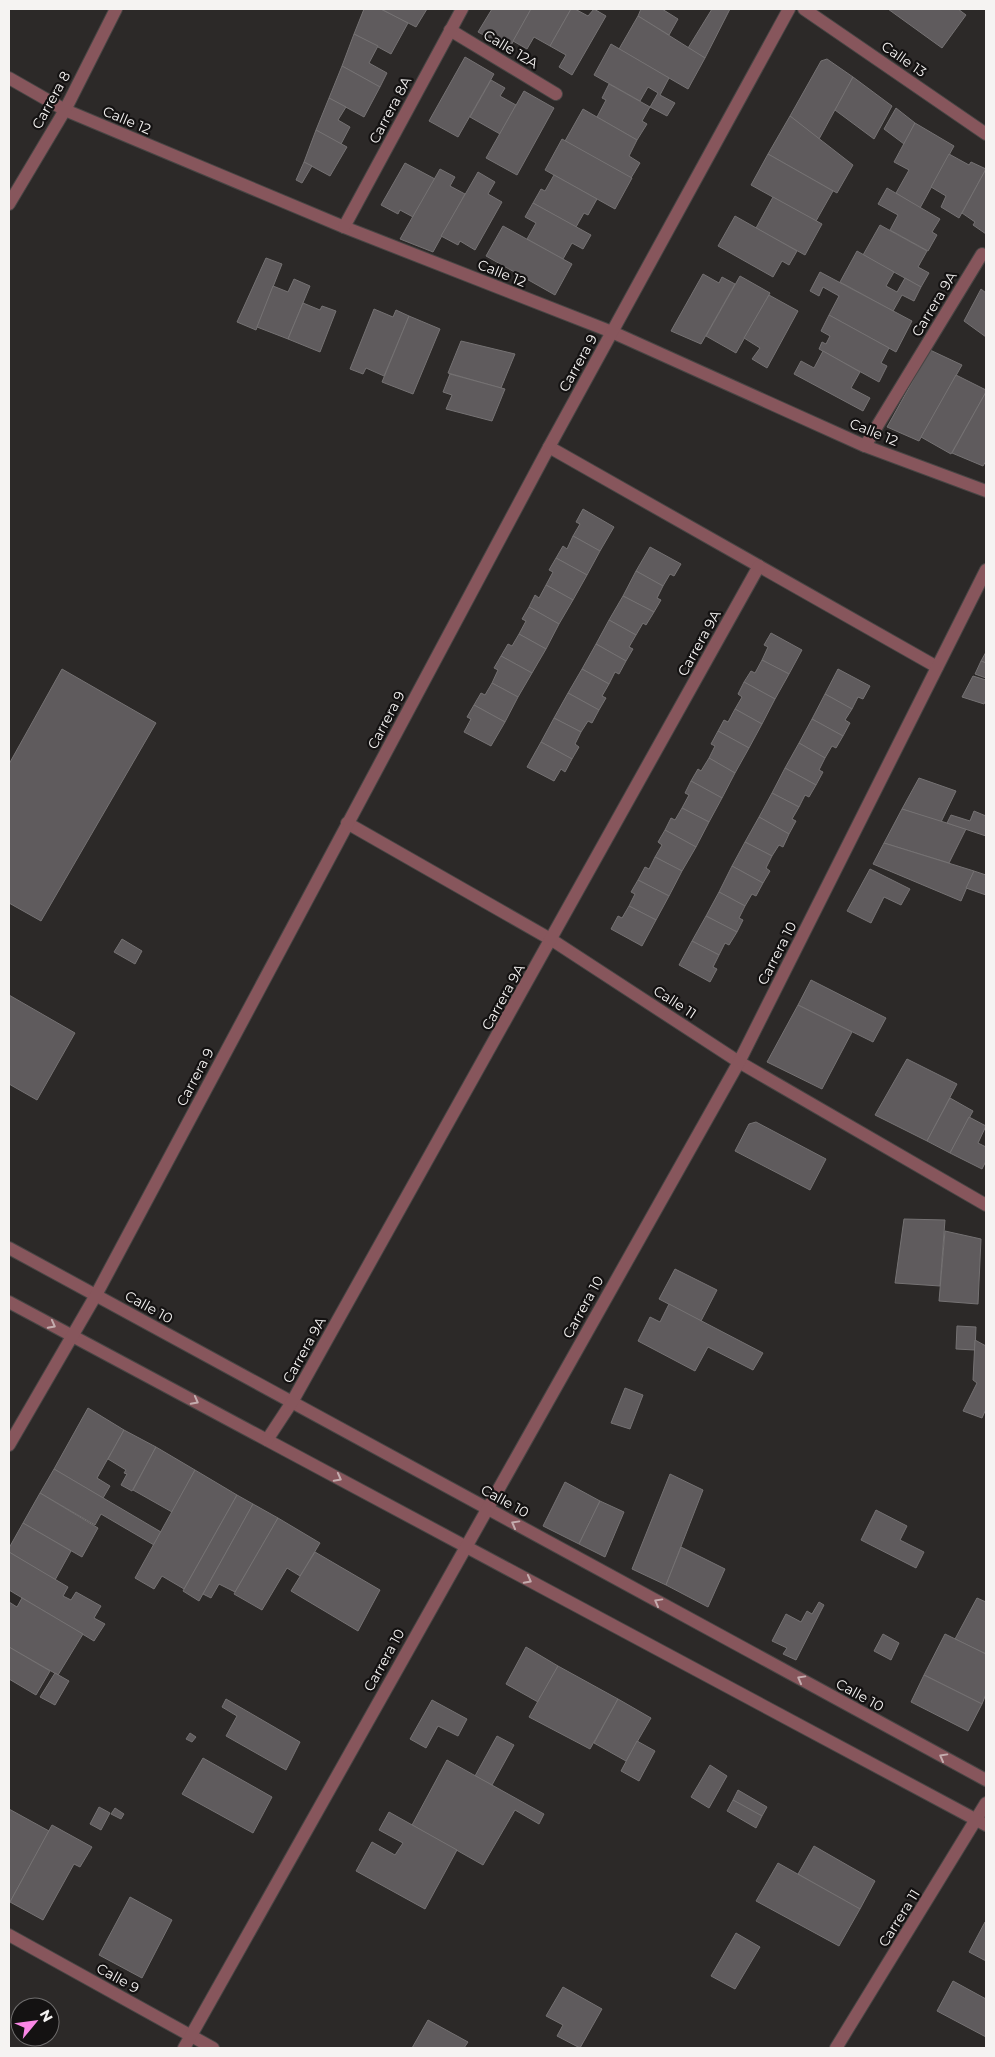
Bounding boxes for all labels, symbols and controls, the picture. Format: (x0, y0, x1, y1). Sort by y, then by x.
street label: Calle 12A (480, 26, 543, 73)
street label: Calle 13 (878, 37, 930, 81)
street label: Carrera 8 (28, 68, 74, 132)
street label: Carrera 8A (365, 73, 416, 147)
street label: Calle 12 (100, 102, 154, 138)
street label: Calle 12 (475, 255, 529, 291)
street label: Carrera 9A (908, 267, 961, 340)
street label: Carrera 9 (555, 331, 601, 395)
street label: Calle 12 (847, 414, 901, 450)
street label: Carrera 9A (673, 606, 725, 679)
street label: Carrera 9 (363, 688, 409, 752)
street label: Carrera 10 (753, 918, 801, 988)
street label: Carrera 9A (477, 960, 529, 1033)
street label: Calle 11 (650, 981, 700, 1023)
street label: Carrera 9 (172, 1045, 218, 1109)
street label: Carrera 10 (558, 1273, 608, 1341)
street label: Calle 10 (122, 1287, 176, 1327)
street label: Carrera 9A (278, 1313, 330, 1386)
one-way arrow (46, 1319, 55, 1329)
one-way arrow (190, 1395, 199, 1405)
one-way arrow (333, 1472, 342, 1482)
street label: Calle 10 (478, 1481, 532, 1521)
one-way arrow (512, 1520, 521, 1530)
one-way arrow (522, 1574, 531, 1584)
one-way arrow (654, 1598, 663, 1608)
street label: Carrera 10 (359, 1626, 409, 1694)
one-way arrow (797, 1675, 806, 1685)
street label: Calle 10 (833, 1675, 887, 1715)
one-way arrow (940, 1753, 949, 1763)
street label: Carrera 11 (874, 1886, 924, 1950)
street label: Calle 9 (93, 1959, 143, 1997)
north arrow (10, 1997, 60, 2047)
text: N (36, 2006, 57, 2025)

